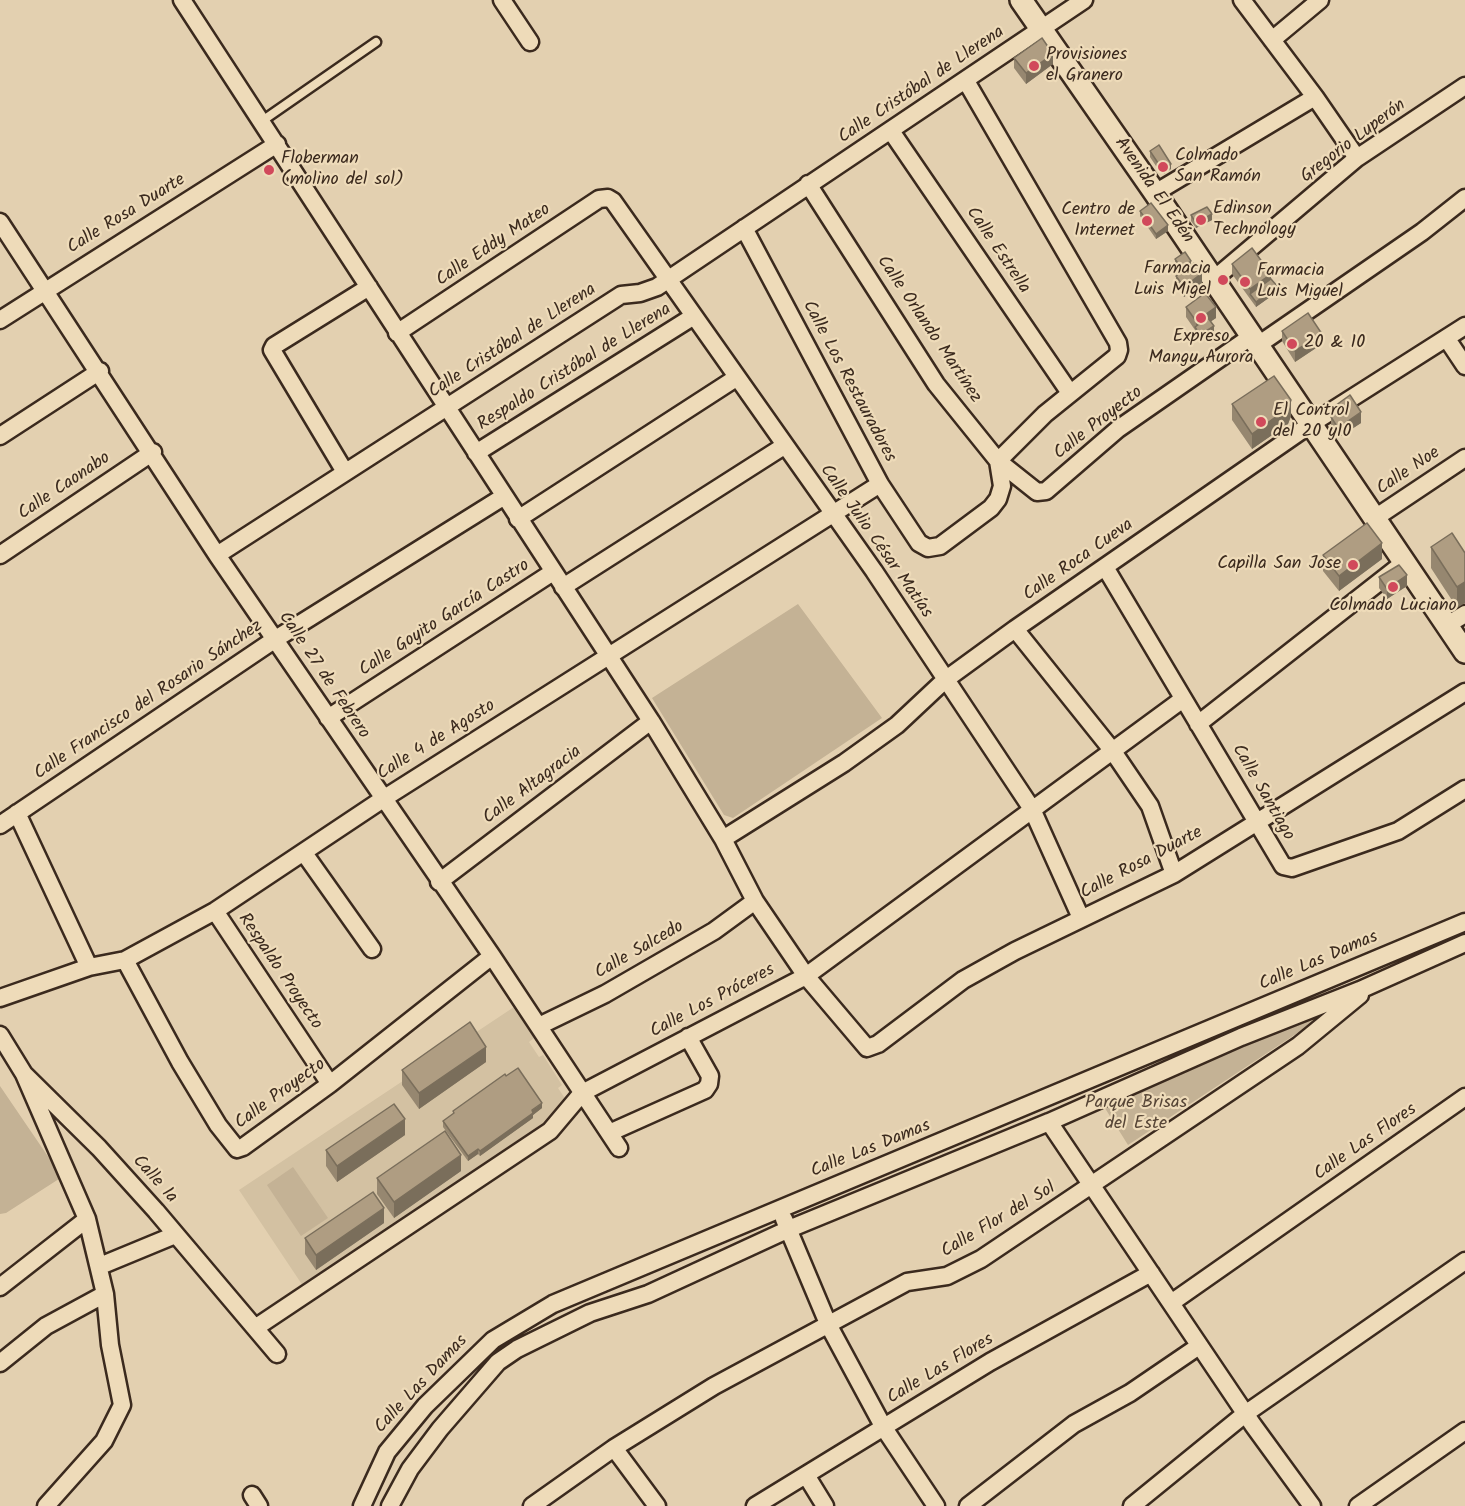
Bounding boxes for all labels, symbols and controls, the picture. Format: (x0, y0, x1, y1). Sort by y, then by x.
street label: Calle Cristóbal de Llerena (835, 22, 1009, 150)
place label: Provisiones el Granero (1046, 45, 1127, 88)
marker: Provisiones el Granero (1027, 59, 1041, 73)
street label: Gregorio Luperón (1297, 95, 1411, 189)
street label: Avenida El Edén (1109, 134, 1197, 248)
place label: Colmado San Ramón (1175, 146, 1261, 188)
place label: Floberman (molino del sol) (281, 149, 404, 192)
marker: Colmado San Ramón (1156, 160, 1170, 174)
marker: Floberman (molino del sol) (262, 163, 276, 177)
street label: Calle Rosa Duarte (64, 170, 190, 260)
place label: Edinson Technology (1213, 199, 1296, 242)
street label: Calle Eddy Mateo (433, 200, 555, 292)
place label: Centro de Internet (1061, 200, 1135, 242)
street label: Calle Estrella (960, 204, 1034, 298)
marker: Edinson Technology (1194, 213, 1208, 227)
marker: Centro de Internet (1140, 214, 1154, 228)
street label: Calle Orlando Martínez (871, 252, 985, 408)
place label: Farmacia Luis Migel (1134, 259, 1211, 302)
place label: Farmacia Luis Miguel (1257, 261, 1343, 304)
marker: Farmacia Luis Migel (1216, 273, 1230, 287)
marker: Farmacia Luis Miguel (1238, 275, 1252, 289)
street label: Calle Cristóbal de Llerena (425, 280, 601, 404)
street label: Calle Los Restauradores (796, 298, 900, 466)
street label: Respaldo Cristóbal de Llerena (474, 299, 676, 437)
marker: Expreso Mangu Aurora (1194, 311, 1208, 325)
place label: Expreso Mangu Aurora (1149, 327, 1253, 370)
place label: 20 & 10 (1304, 333, 1365, 355)
marker: 20 & 10 (1285, 337, 1299, 351)
street label: Calle Proyecto (1050, 383, 1148, 465)
place label: El Control del 20 y10 (1273, 401, 1351, 444)
marker: El Control del 20 y10 (1254, 415, 1268, 429)
street label: Calle Noe (1373, 443, 1445, 501)
street label: Calle Caonabo (15, 448, 115, 526)
street label: Calle Julio César Matías (814, 461, 936, 623)
street label: Calle Roca Cueva (1020, 515, 1138, 607)
place label: Capilla San Jose (1217, 554, 1341, 576)
street label: Calle Goyito García Castro (356, 556, 534, 682)
marker: Capilla San Jose (1346, 558, 1360, 572)
marker: Colmado Luciano (1386, 580, 1400, 594)
place label: Colmado Luciano (1329, 596, 1457, 618)
street label: Calle 27 de Febrero (272, 608, 374, 744)
street label: Calle Francisco del Rosario Sánchez (31, 616, 267, 786)
street label: Calle 4 de Agosto (374, 696, 500, 786)
street label: Calle Santiago (1226, 741, 1298, 845)
street label: Calle Altagracia (479, 742, 587, 830)
street label: Calle Rosa Duarte (1077, 823, 1207, 905)
street label: Respaldo Proyecto (232, 910, 326, 1034)
street label: Calle Salcedo (592, 917, 688, 985)
street label: Calle Las Damas (1256, 927, 1382, 997)
street label: Calle Los Próceres (647, 960, 779, 1044)
street label: Calle Proyecto (231, 1055, 331, 1135)
park label: Parque Brisas del Este (1085, 1093, 1187, 1136)
street label: Calle Las Flores (1311, 1100, 1421, 1186)
street label: Calle Las Damas (808, 1116, 934, 1184)
street label: Calle 1a (127, 1151, 181, 1209)
street label: Calle Flor del Sol (938, 1178, 1060, 1264)
street label: Calle Las Flores (884, 1330, 998, 1410)
street label: Calle Las Damas (371, 1331, 473, 1439)

